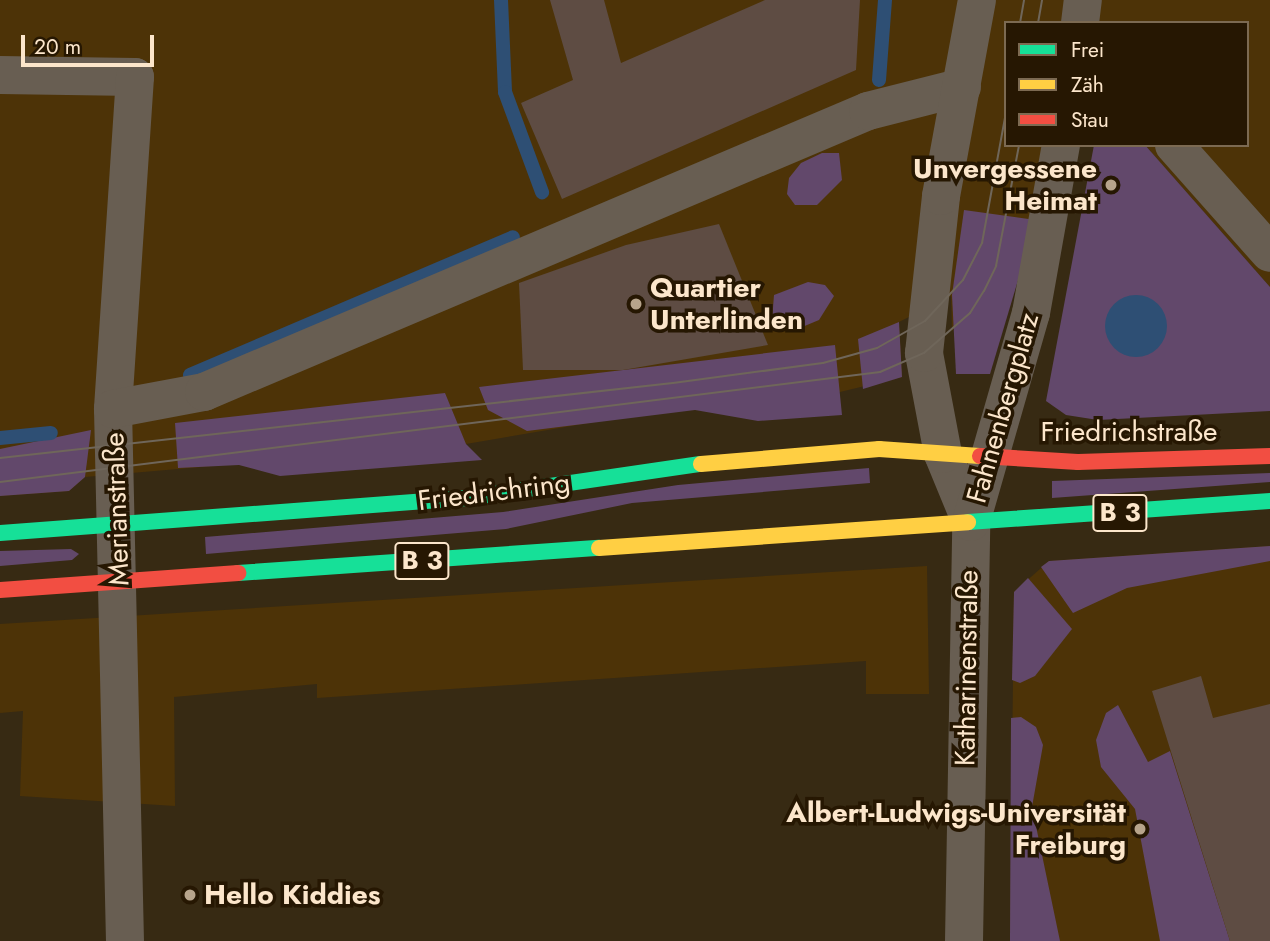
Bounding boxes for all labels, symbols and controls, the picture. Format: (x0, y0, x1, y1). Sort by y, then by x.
scale bar (24, 21, 158, 65)
legend (1004, 21, 1249, 147)
text: 20 m (34, 32, 81, 62)
text: Frei (1071, 35, 1104, 65)
text: Zäh (1071, 70, 1104, 100)
text: Stau (1071, 105, 1109, 135)
place label: Unvergessene Heimat (913, 152, 1097, 218)
marker: Unvergessene Heimat (1103, 177, 1119, 193)
place label: Quartier Unterlinden (650, 271, 803, 337)
marker: Quartier Unterlinden (628, 296, 644, 312)
street label: Fahnenbergplatz (960, 309, 1046, 507)
street label: Friedrichstraße (1041, 415, 1217, 449)
street label: Merianstraße (98, 432, 136, 586)
street label: Friedrichring (416, 466, 572, 518)
road number: B 3 (1092, 491, 1148, 536)
road number: B 3 (394, 538, 450, 583)
street label: Katharinenstraße (948, 570, 986, 766)
place label: Albert-Ludwigs-Universität Freiburg (786, 796, 1126, 862)
marker: Albert-Ludwigs-Universität Freiburg (1132, 821, 1148, 837)
place label: Hello Kiddies (204, 878, 380, 912)
marker: Hello Kiddies (182, 887, 198, 903)

